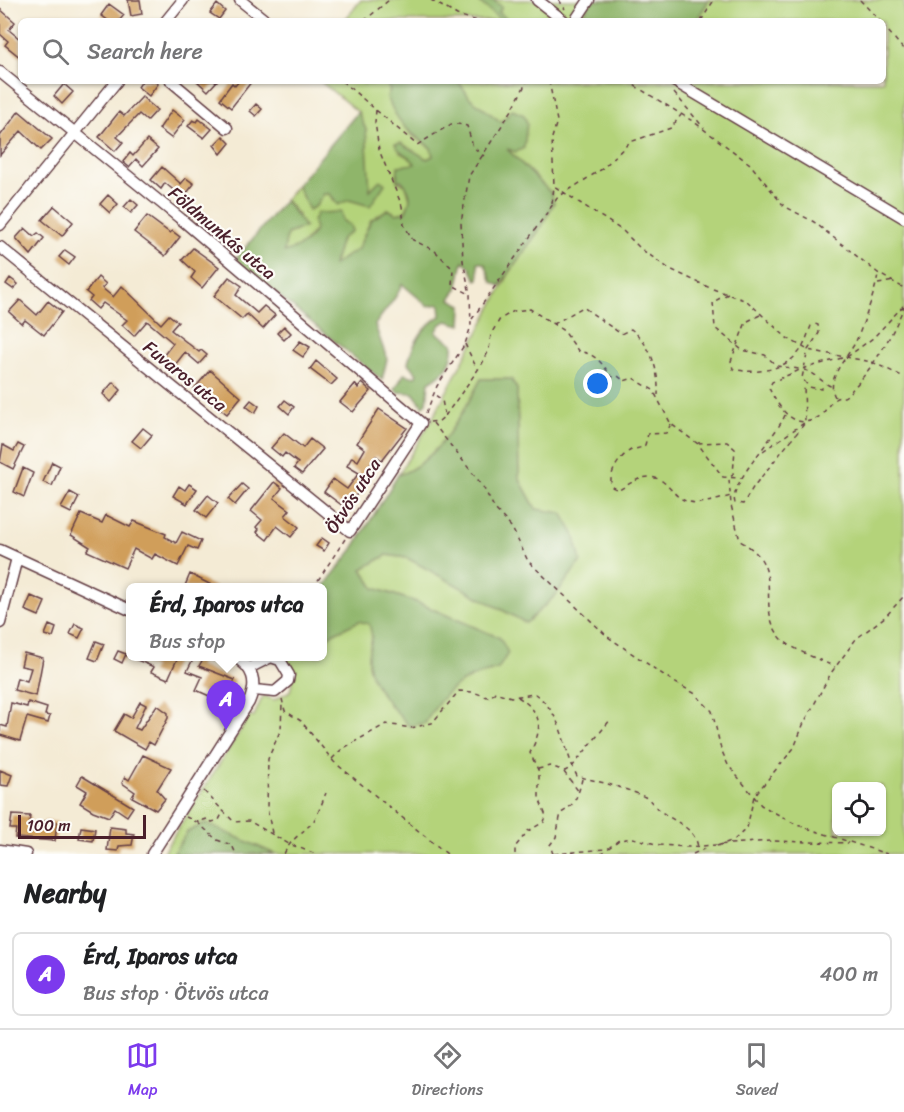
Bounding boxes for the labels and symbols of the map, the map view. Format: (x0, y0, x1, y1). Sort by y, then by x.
street label: Földmunkás utca (161, 178, 283, 288)
street label: Fuvaros utca (136, 332, 235, 421)
your location (583, 369, 612, 398)
street label: Ötvös utca (317, 451, 390, 540)
pin: A (206, 680, 246, 730)
scale bar (18, 812, 146, 840)

